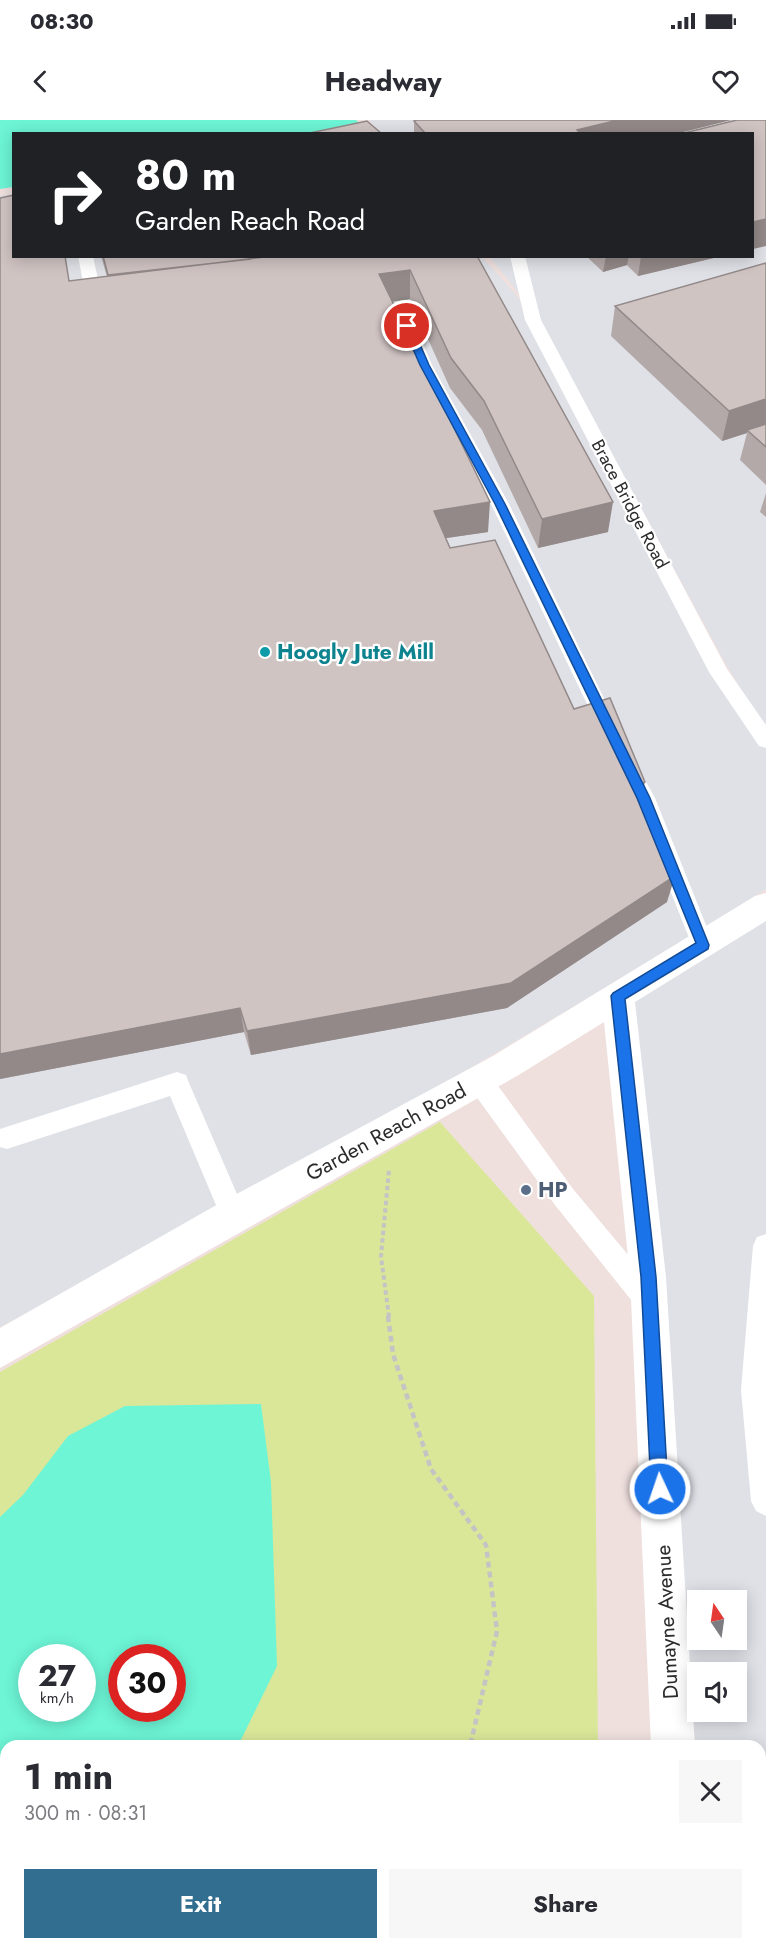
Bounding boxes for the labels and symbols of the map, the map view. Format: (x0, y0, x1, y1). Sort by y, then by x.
pin (381, 300, 432, 351)
street label: Brace Bridge Road (585, 435, 675, 573)
place label: Hoogly Jute Mill (277, 637, 434, 667)
marker: Hoogly Jute Mill (258, 645, 272, 659)
street label: Garden Reach Road (300, 1075, 472, 1189)
place label: HP (538, 1175, 568, 1205)
marker: HP (519, 1183, 533, 1197)
position arrow (628, 1457, 692, 1521)
street label: Dumayne Avenue (648, 1544, 686, 1700)
north arrow (687, 1590, 747, 1650)
speed limit sign: 30 (108, 1644, 186, 1722)

